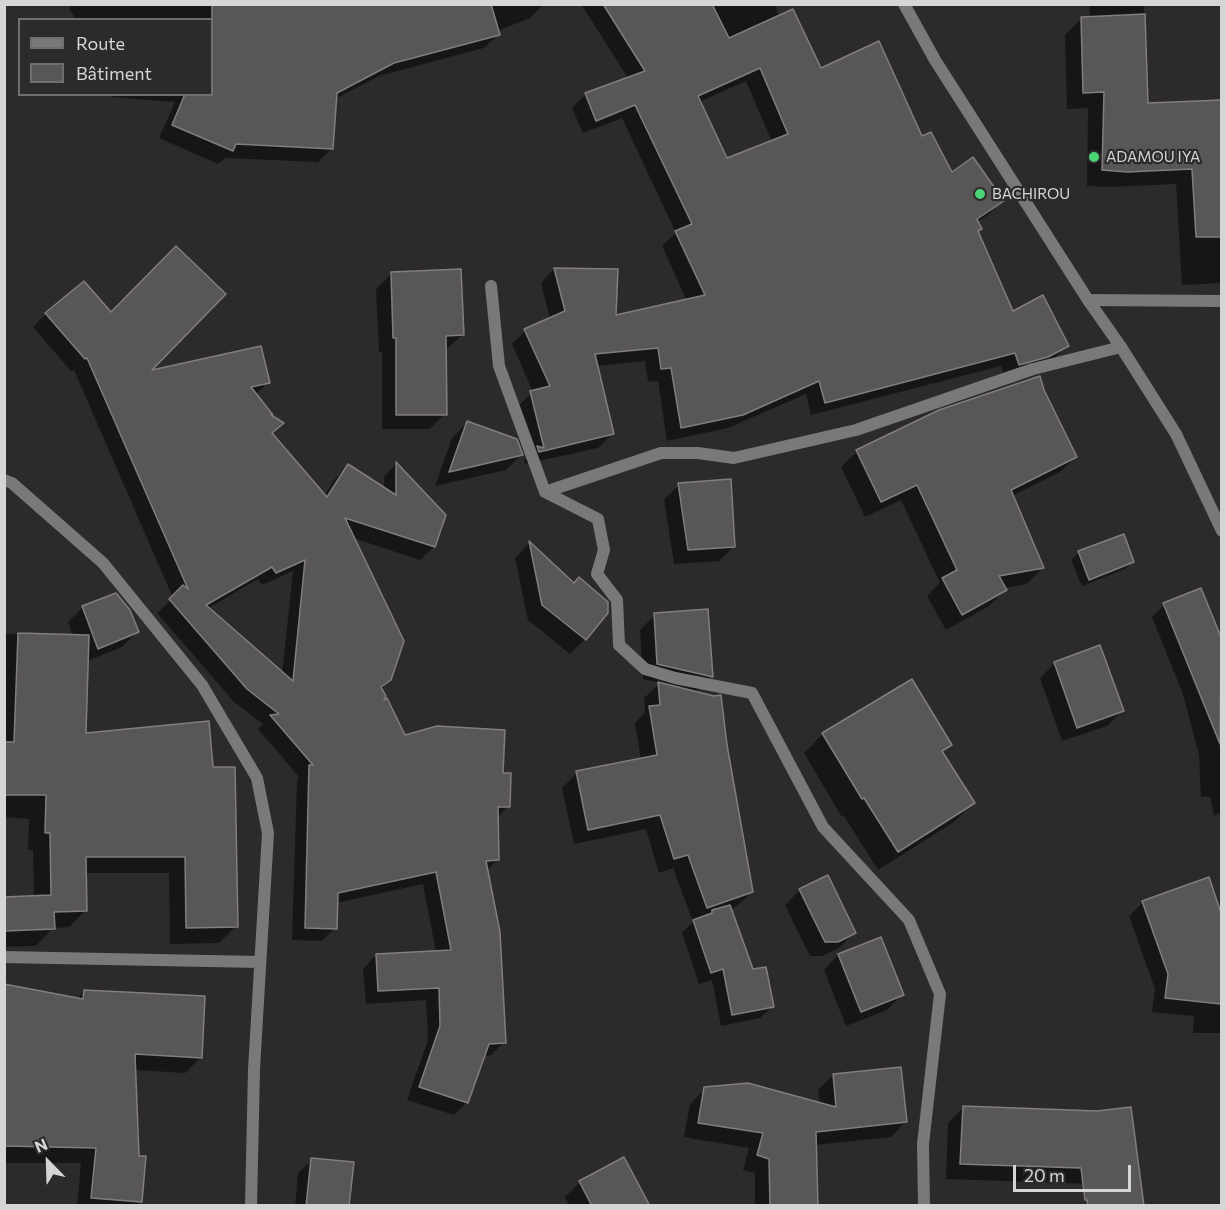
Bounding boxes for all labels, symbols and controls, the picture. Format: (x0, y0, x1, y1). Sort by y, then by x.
legend (18, 18, 213, 96)
text: Route (76, 32, 125, 54)
text: Bâtiment (76, 62, 152, 84)
place label: ADAMOU IYA (1106, 148, 1200, 166)
marker: ADAMOU IYA (1087, 150, 1101, 164)
place label: BACHIROU (992, 185, 1070, 203)
marker: BACHIROU (973, 187, 987, 201)
north arrow (18, 1132, 78, 1192)
text: N (32, 1134, 50, 1156)
scale bar (1016, 1153, 1134, 1191)
text: 20 m (1024, 1164, 1065, 1186)

